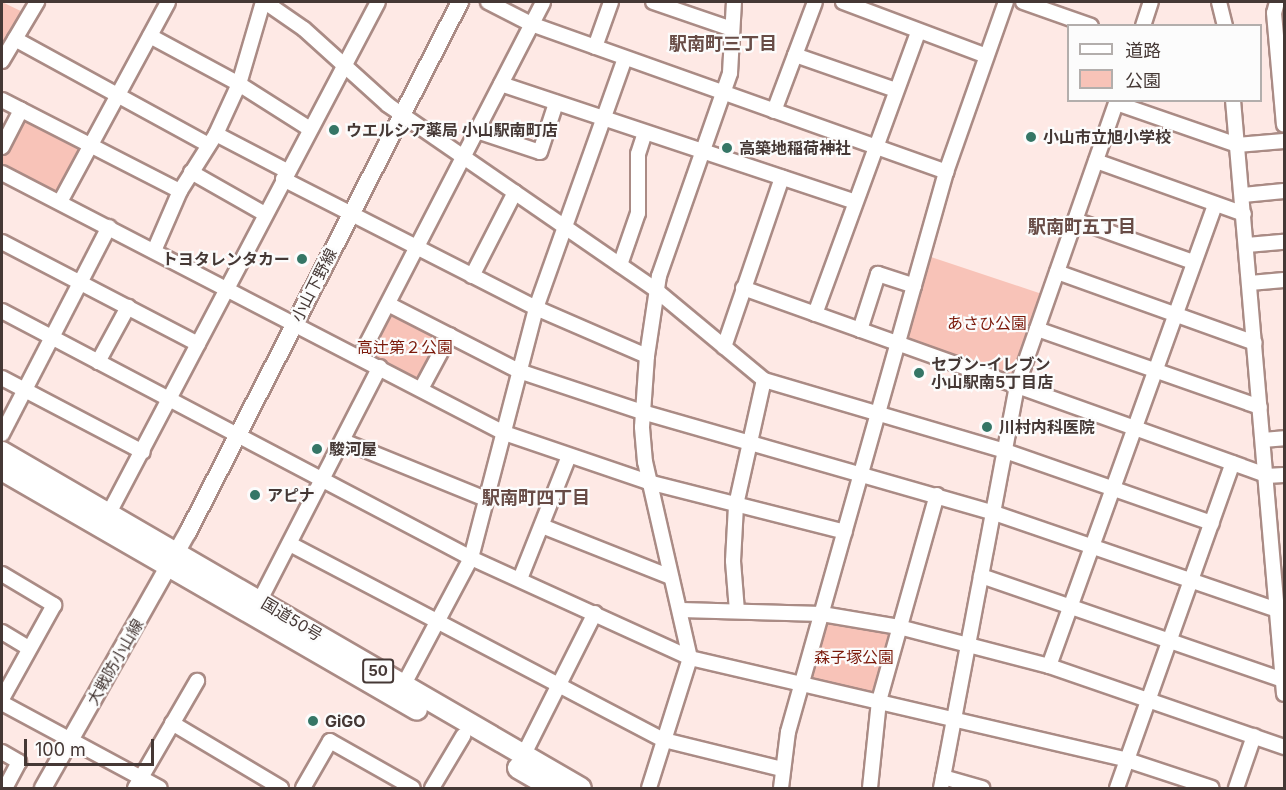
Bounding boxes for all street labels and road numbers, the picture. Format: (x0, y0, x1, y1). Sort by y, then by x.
street label: 小山下野線 (287, 245, 341, 325)
street label: 国道50号 (258, 593, 326, 645)
street label: 大戦防小山線 (83, 616, 147, 708)
road number: 50 (362, 659, 394, 683)

